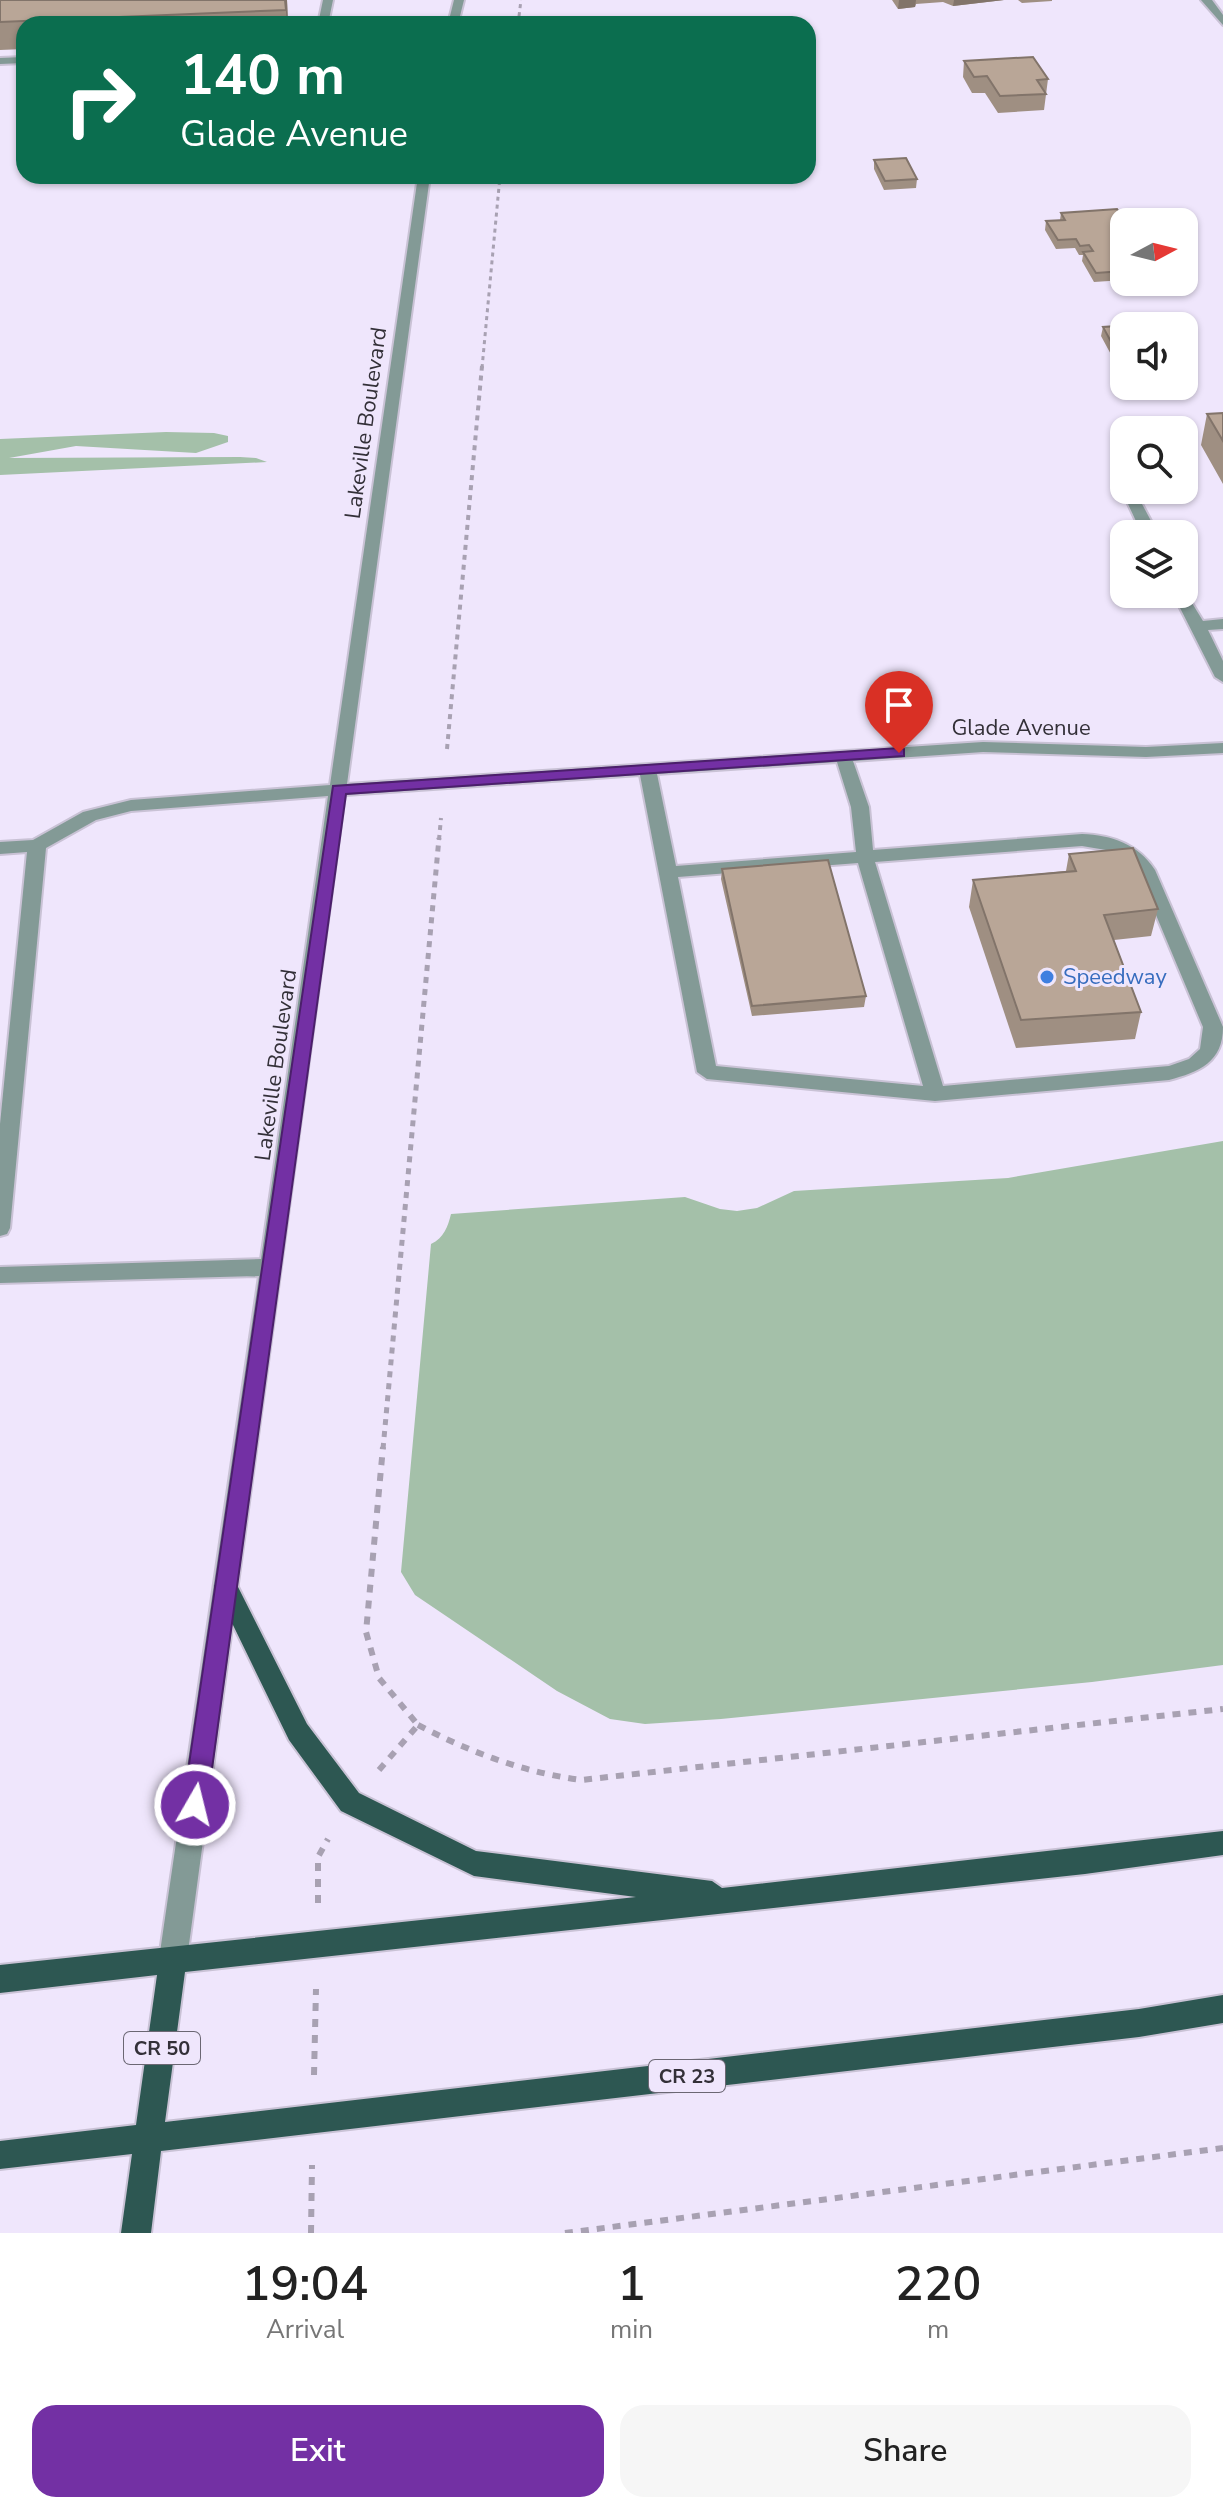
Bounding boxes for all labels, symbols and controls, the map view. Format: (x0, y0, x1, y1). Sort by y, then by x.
text: 140 m (180, 37, 345, 114)
icon: right (48, 48, 152, 152)
text: Glade Avenue (180, 110, 408, 159)
north arrow (1110, 208, 1198, 296)
map controls (1110, 208, 1198, 608)
button: sound (1110, 312, 1198, 400)
street label: Lakeville Boulevard (338, 325, 394, 521)
button: search (1110, 416, 1198, 504)
button: layers (1110, 520, 1198, 608)
pin (865, 671, 933, 753)
icon: arrive (877, 683, 921, 727)
street label: Glade Avenue (951, 713, 1091, 743)
place label: Speedway (1063, 962, 1167, 992)
street label: Lakeville Boulevard (248, 967, 304, 1163)
marker: Speedway (1038, 968, 1056, 986)
position arrow (153, 1763, 237, 1847)
road number: CR 50 (124, 2032, 200, 2064)
road number: CR 23 (649, 2060, 725, 2092)
text: 19:04 (242, 2251, 368, 2317)
text: 1 (617, 2251, 646, 2317)
text: 220 (895, 2251, 981, 2317)
text: Arrival (266, 2312, 344, 2347)
text: min (610, 2312, 653, 2347)
text: m (927, 2312, 949, 2347)
button: Exit (32, 2405, 604, 2497)
button: Share (620, 2405, 1191, 2497)

